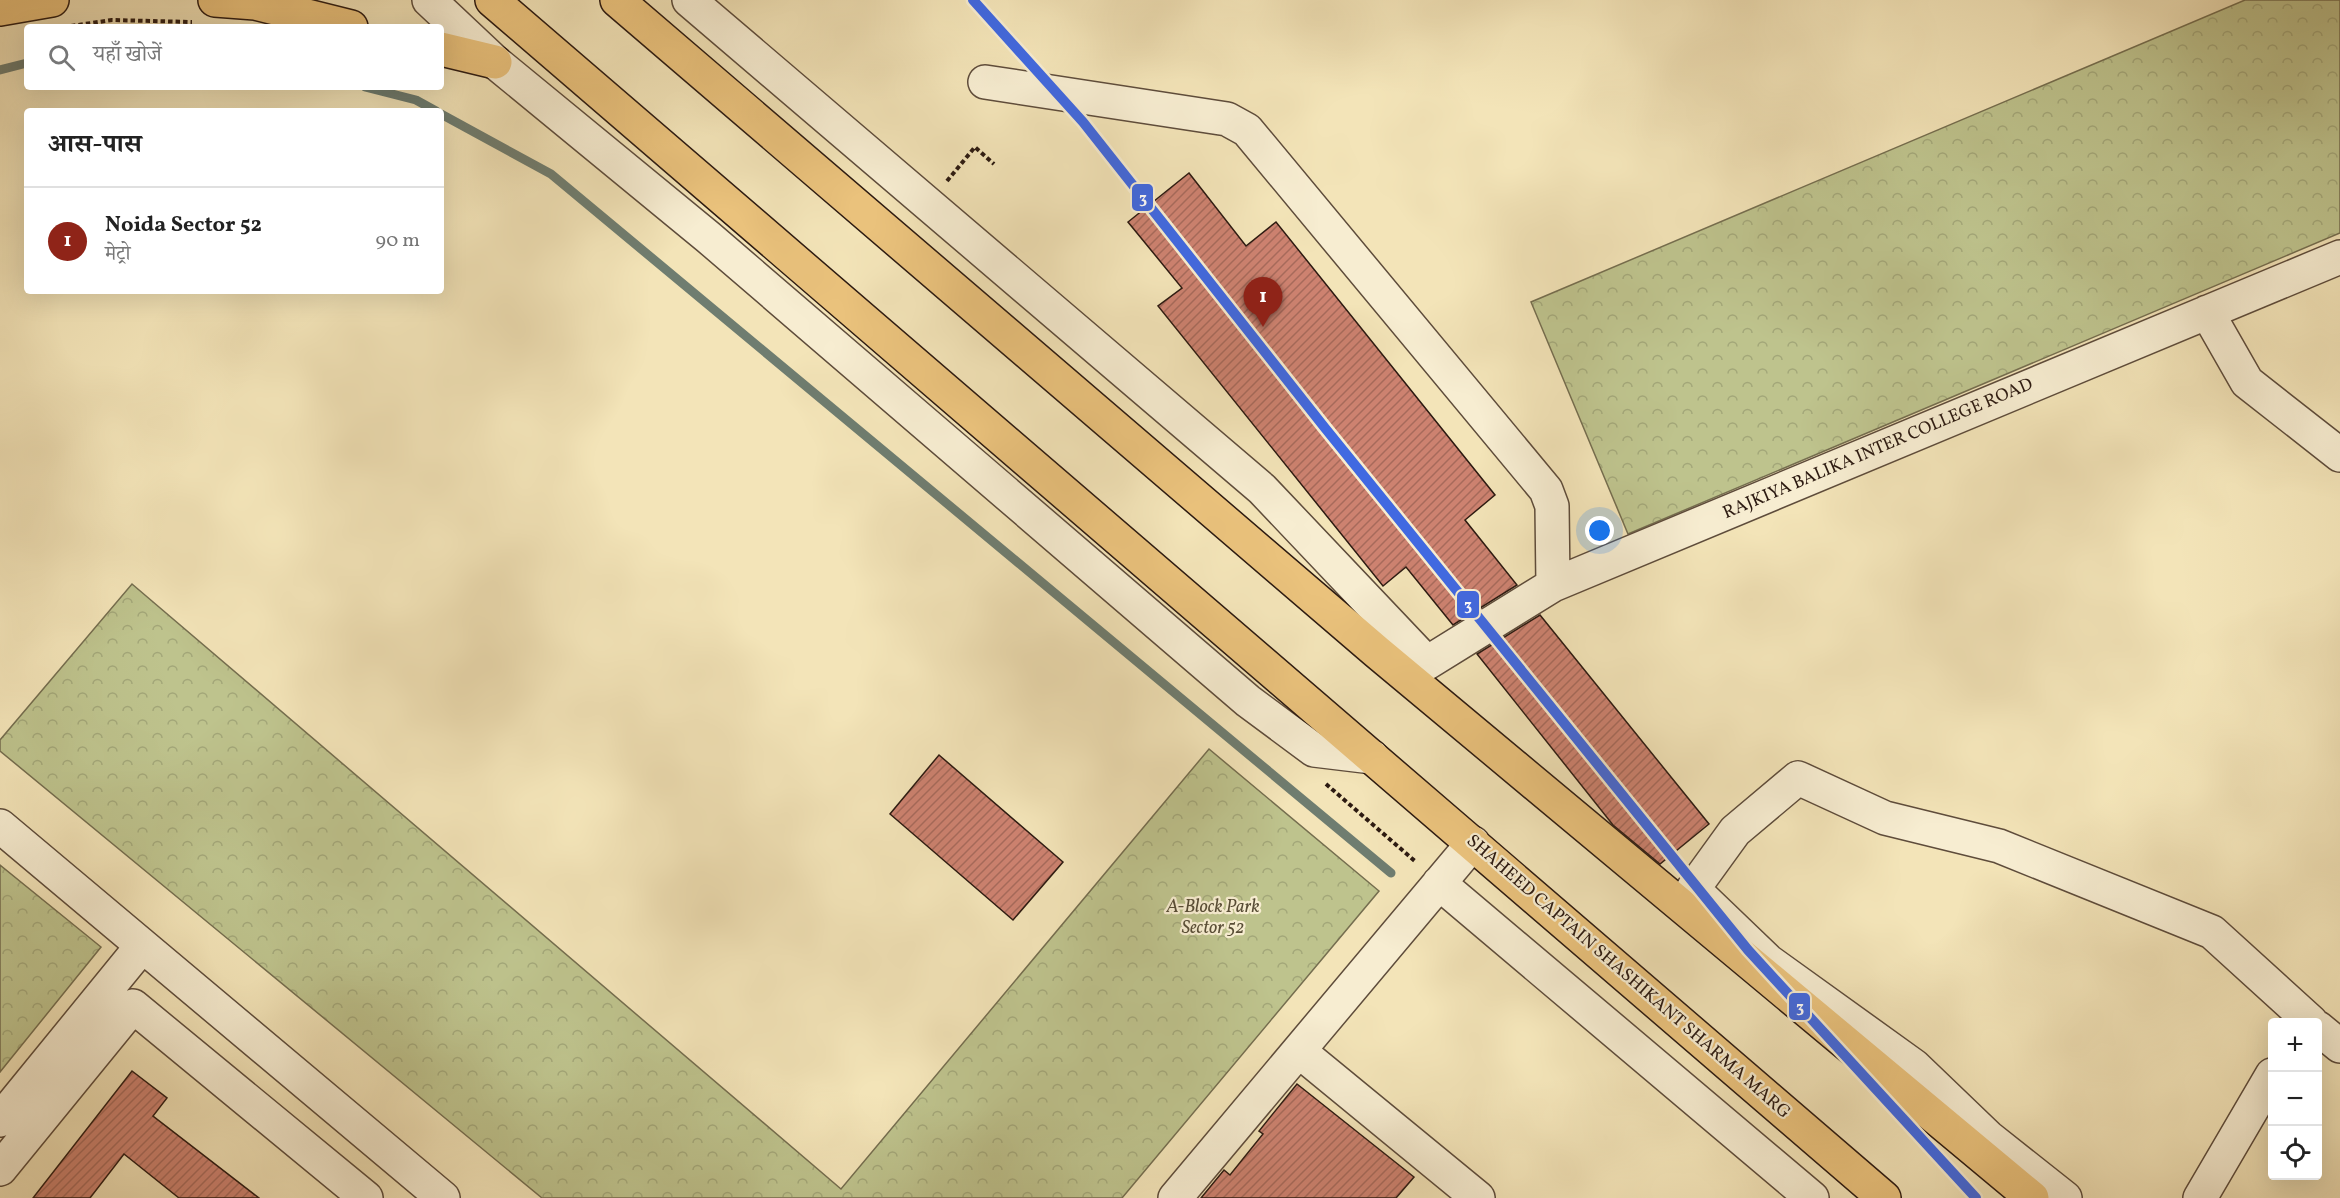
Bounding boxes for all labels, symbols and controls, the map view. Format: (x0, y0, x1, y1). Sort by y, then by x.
search box (24, 24, 444, 90)
text: यहाँ खोजें (93, 40, 162, 71)
icon: search (45, 41, 78, 74)
text: आस-पास (48, 127, 142, 163)
line badge: 3 (1131, 183, 1154, 212)
text: 3 (1139, 188, 1147, 210)
text: Noida Sector 52 (105, 210, 262, 241)
text: 1 (63, 227, 72, 255)
text: 90 m (376, 227, 420, 255)
text: मेट्रो (105, 241, 130, 269)
pin: 1 (1244, 278, 1282, 327)
street label: RAJKIYA BALIKA INTER COLLEGE ROAD (1719, 372, 2037, 526)
your location (1585, 516, 1614, 545)
line badge: 3 (1456, 590, 1480, 619)
text: 3 (1464, 595, 1472, 617)
street label: SHAHEED CAPTAIN SHASHIKANT SHARMA MARG (1461, 829, 1795, 1125)
park label: A-Block Park Sector 52 (1165, 895, 1260, 941)
line badge: 3 (1788, 992, 1811, 1021)
text: 3 (1796, 997, 1804, 1019)
map controls (2268, 1018, 2322, 1180)
button: + (2268, 1018, 2322, 1072)
button: − (2268, 1072, 2322, 1126)
button: locate (2268, 1126, 2322, 1180)

